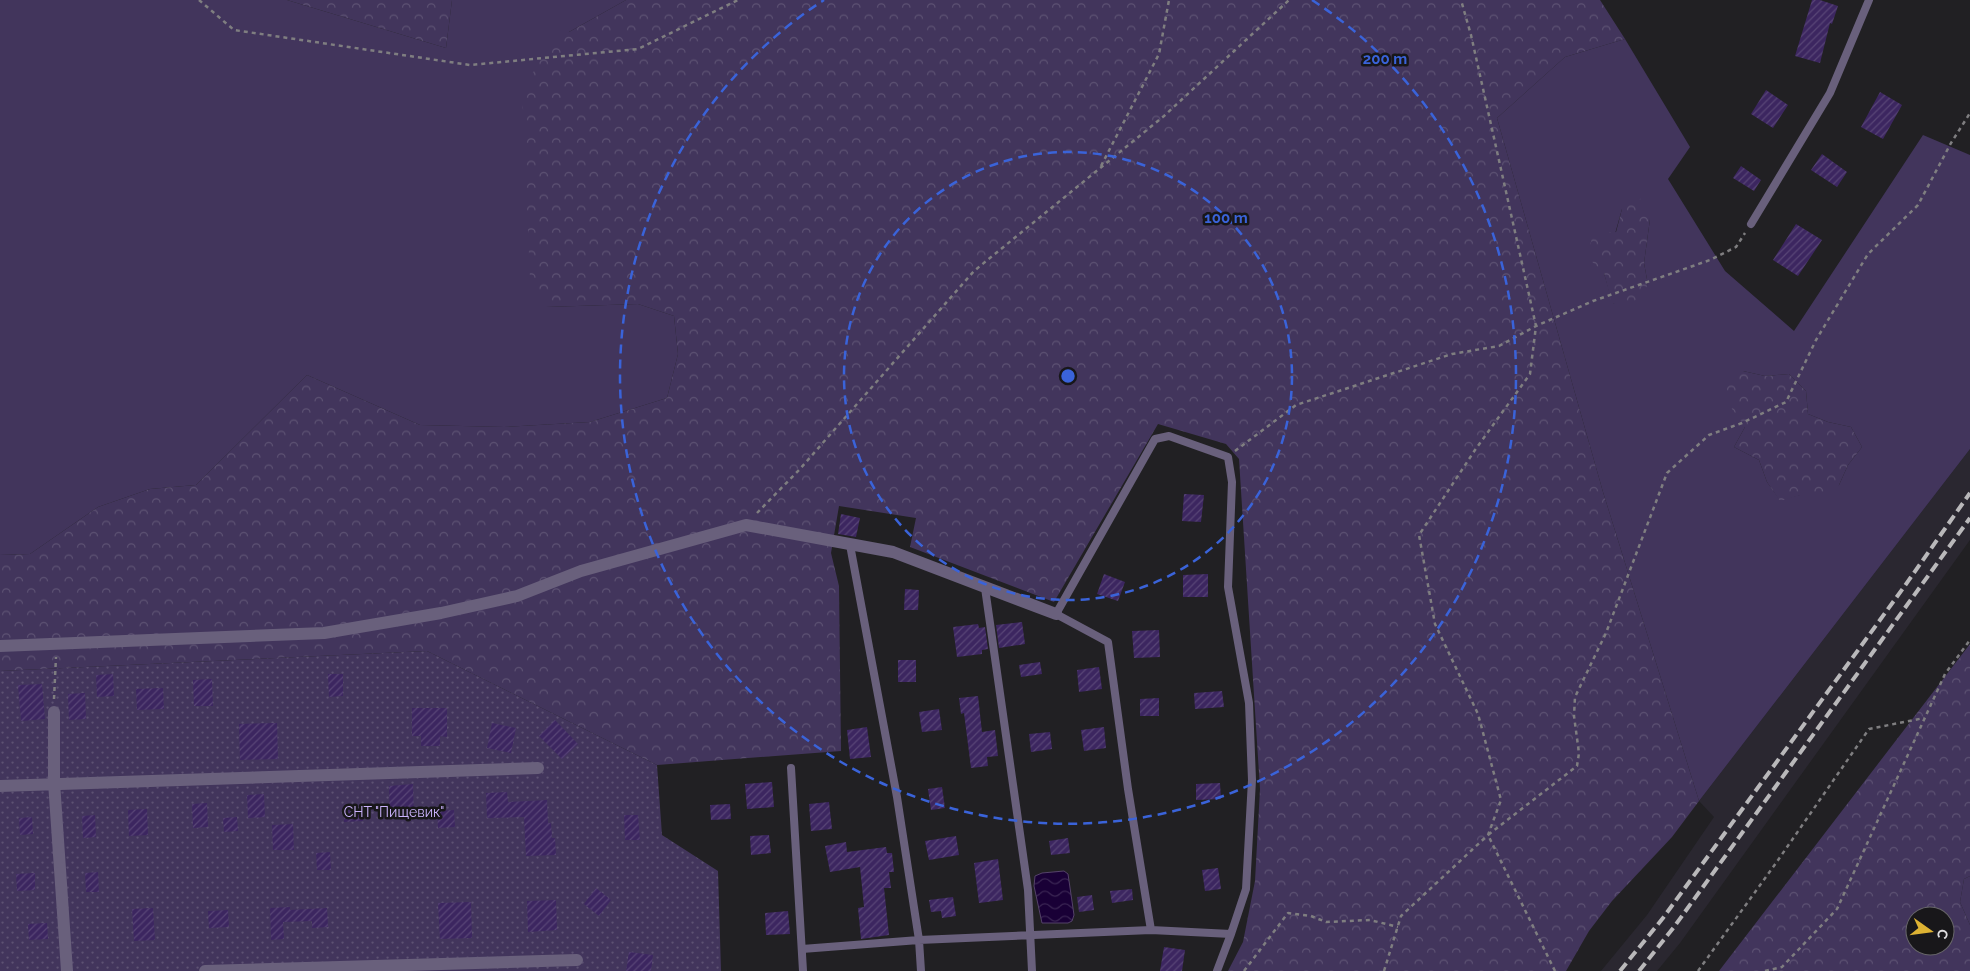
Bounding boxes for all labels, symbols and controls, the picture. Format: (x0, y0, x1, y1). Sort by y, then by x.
text: 200 m (1363, 50, 1407, 68)
text: 100 m (1204, 209, 1248, 227)
centre of rings (1059, 367, 1077, 385)
park label: СНТ "Пищевик" (344, 804, 444, 820)
north arrow (1905, 906, 1955, 956)
text: С (1934, 928, 1952, 941)

